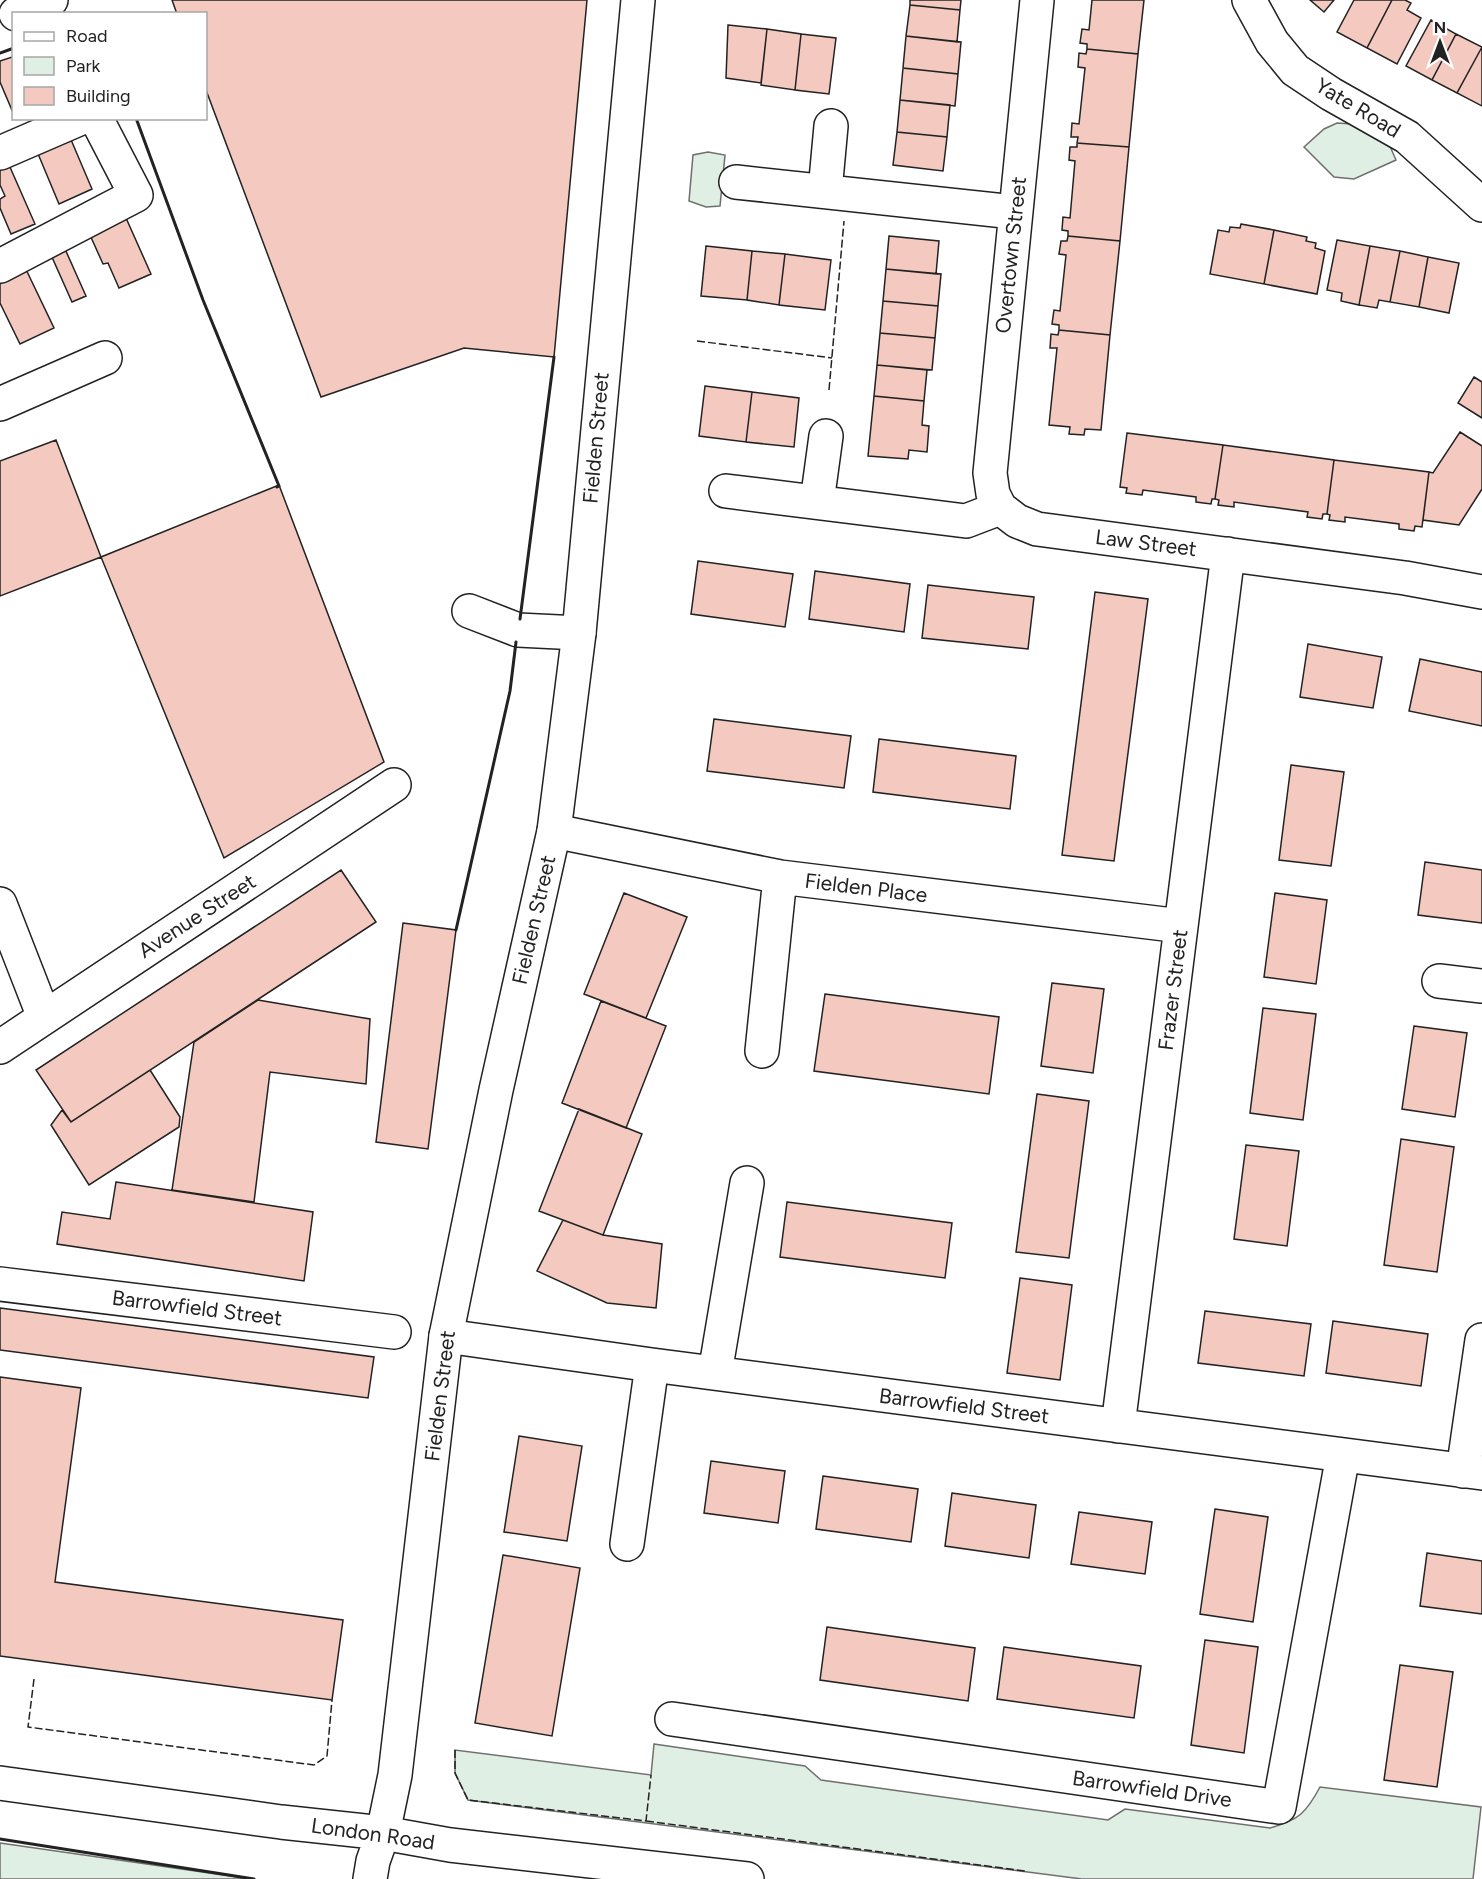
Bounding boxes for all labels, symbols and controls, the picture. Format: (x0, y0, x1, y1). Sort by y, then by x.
legend (12, 12, 207, 120)
north arrow (1410, 12, 1470, 72)
text: N (1434, 18, 1446, 37)
text: Road (66, 25, 107, 47)
text: Park (66, 55, 101, 77)
street label: Yate Road (1311, 72, 1405, 143)
text: Building (66, 85, 131, 107)
street label: Overtown Street (990, 175, 1031, 335)
street label: Fielden Street (577, 371, 614, 505)
street label: Law Street (1094, 524, 1198, 561)
street label: Fielden Street (507, 853, 561, 987)
street label: Avenue Street (133, 868, 260, 963)
street label: Fielden Place (803, 868, 929, 907)
street label: Frazer Street (1153, 928, 1192, 1052)
street label: Barrowfield Street (111, 1285, 284, 1330)
street label: Fielden Street (419, 1329, 460, 1463)
street label: Barrowfield Street (878, 1383, 1051, 1428)
street label: Barrowfield Drive (1071, 1765, 1233, 1812)
street label: London Road (310, 1812, 436, 1855)

